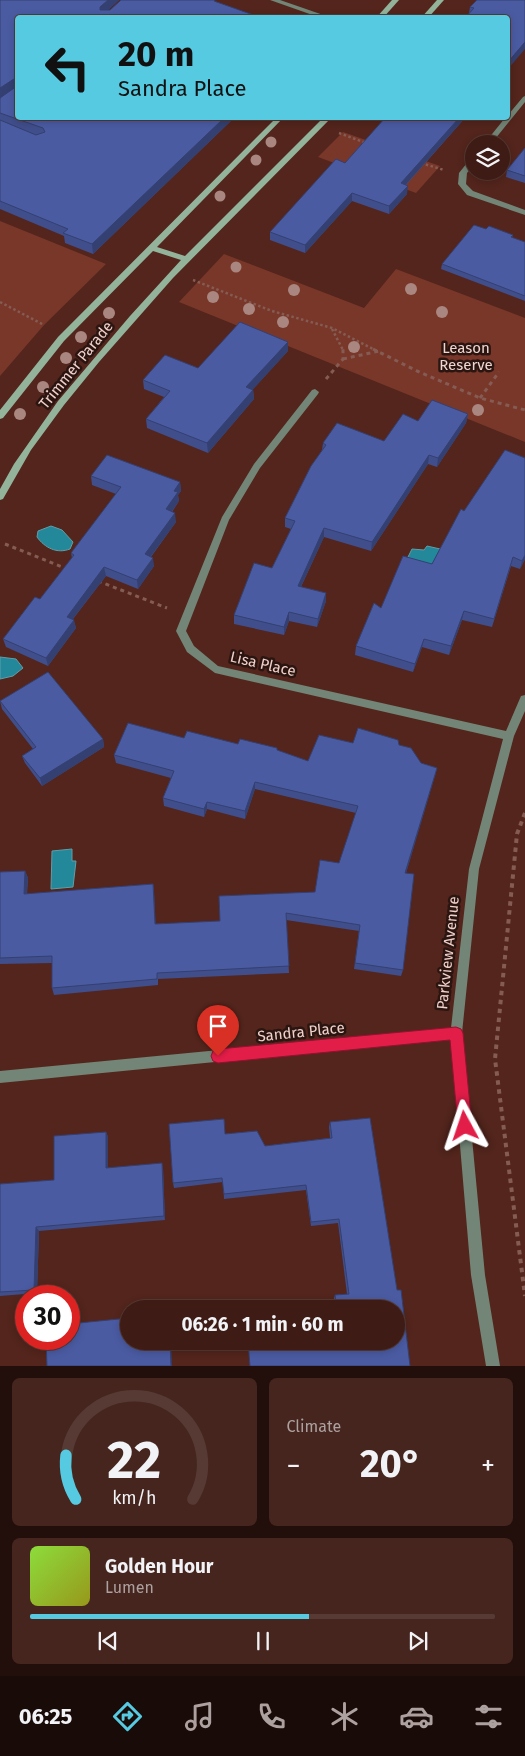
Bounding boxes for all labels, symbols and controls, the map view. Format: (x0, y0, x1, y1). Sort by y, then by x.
text: 20 m (118, 33, 194, 75)
icon: left (35, 35, 100, 100)
text: Sandra Place (118, 75, 246, 102)
map controls (465, 135, 510, 180)
button: layers (465, 135, 510, 180)
street label: Trimmer Parade (35, 318, 117, 412)
park label: Leason Reserve (439, 339, 493, 374)
street label: Lisa Place (228, 648, 298, 680)
street label: Parkview Avenue (433, 895, 463, 1011)
pin (197, 1005, 239, 1056)
icon: arrive (204, 1012, 232, 1040)
street label: Sandra Place (257, 1018, 345, 1046)
position arrow (438, 1099, 490, 1151)
speed limit sign: 30 (15, 1285, 80, 1350)
text: 06:26 · 1 min · 60 m (181, 1313, 344, 1336)
text: Climate (287, 1417, 341, 1436)
text: 22 (107, 1429, 161, 1492)
text: 20° (360, 1441, 422, 1487)
text: − (287, 1449, 301, 1482)
text: + (481, 1449, 495, 1482)
text: km/h (112, 1487, 156, 1509)
text: Golden Hour (105, 1555, 214, 1578)
text: Lumen (105, 1578, 154, 1597)
icon: previous (94, 1627, 122, 1655)
icon: pause (249, 1627, 277, 1655)
icon: next (404, 1627, 432, 1655)
icon: directions (110, 1699, 145, 1734)
icon: music (182, 1699, 217, 1734)
icon: phone (254, 1699, 289, 1734)
icon: climate (327, 1699, 362, 1734)
icon: car (399, 1699, 434, 1734)
icon: filters (471, 1699, 506, 1734)
text: 06:25 (19, 1703, 72, 1730)

